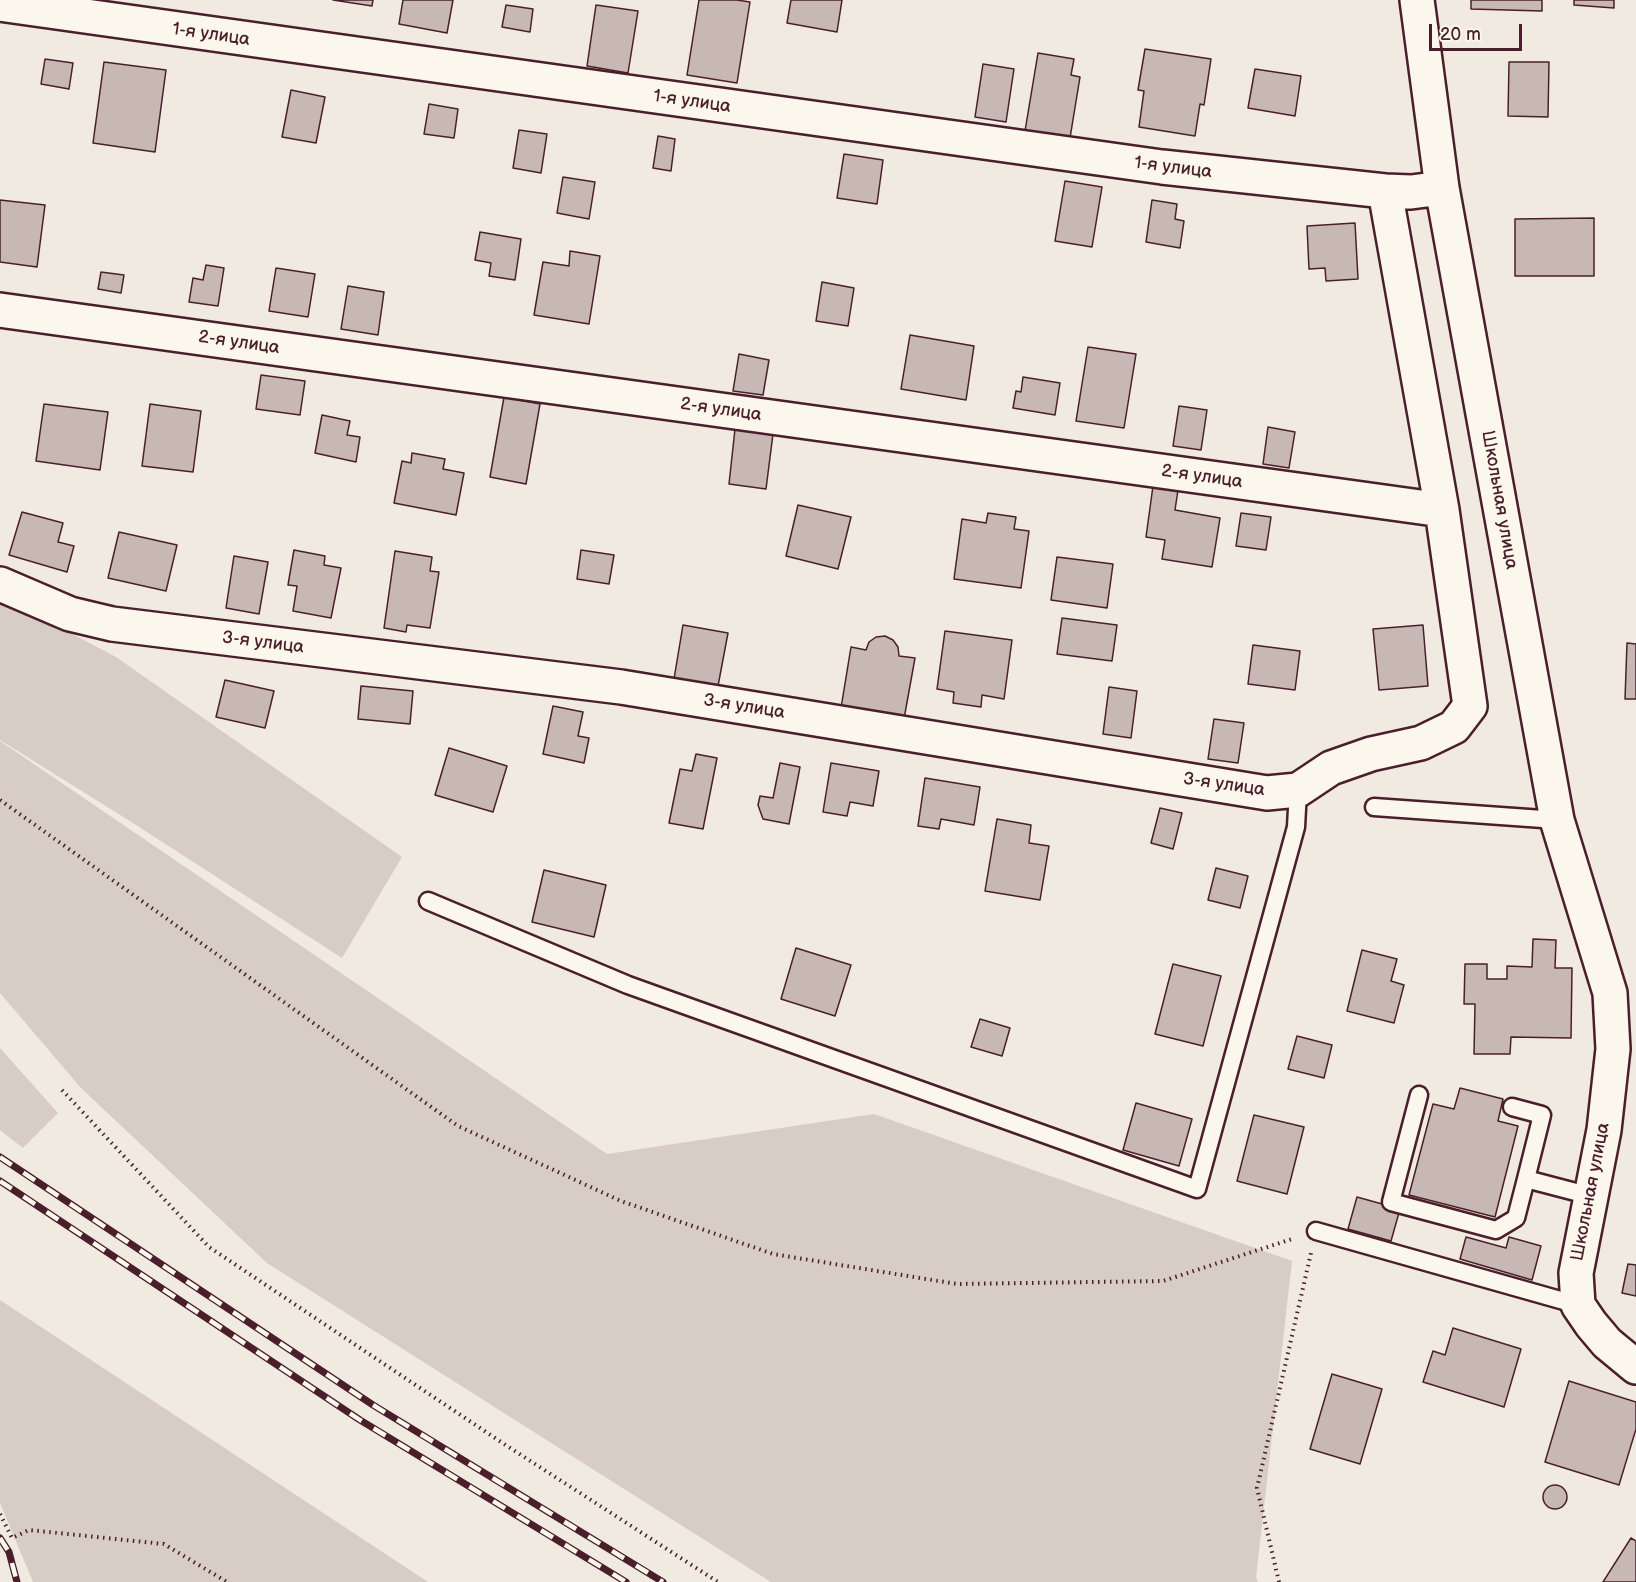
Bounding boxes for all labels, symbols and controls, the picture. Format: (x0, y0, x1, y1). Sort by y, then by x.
scale bar (1432, 12, 1525, 50)
street label: 1-я улица (171, 19, 251, 51)
text: 20 m (1440, 24, 1481, 45)
street label: 1-я улица (652, 86, 732, 118)
street label: 1-я улица (1133, 153, 1213, 183)
street label: 2-я улица (197, 327, 281, 359)
street label: 2-я улица (679, 394, 763, 426)
street label: Школьная улица (1476, 429, 1522, 571)
street label: 2-я улица (1160, 461, 1244, 493)
street label: 3-я улица (221, 627, 305, 659)
street label: 3-я улица (702, 690, 786, 724)
street label: 3-я улица (1182, 769, 1266, 801)
street label: Школьная улица (1567, 1121, 1615, 1263)

